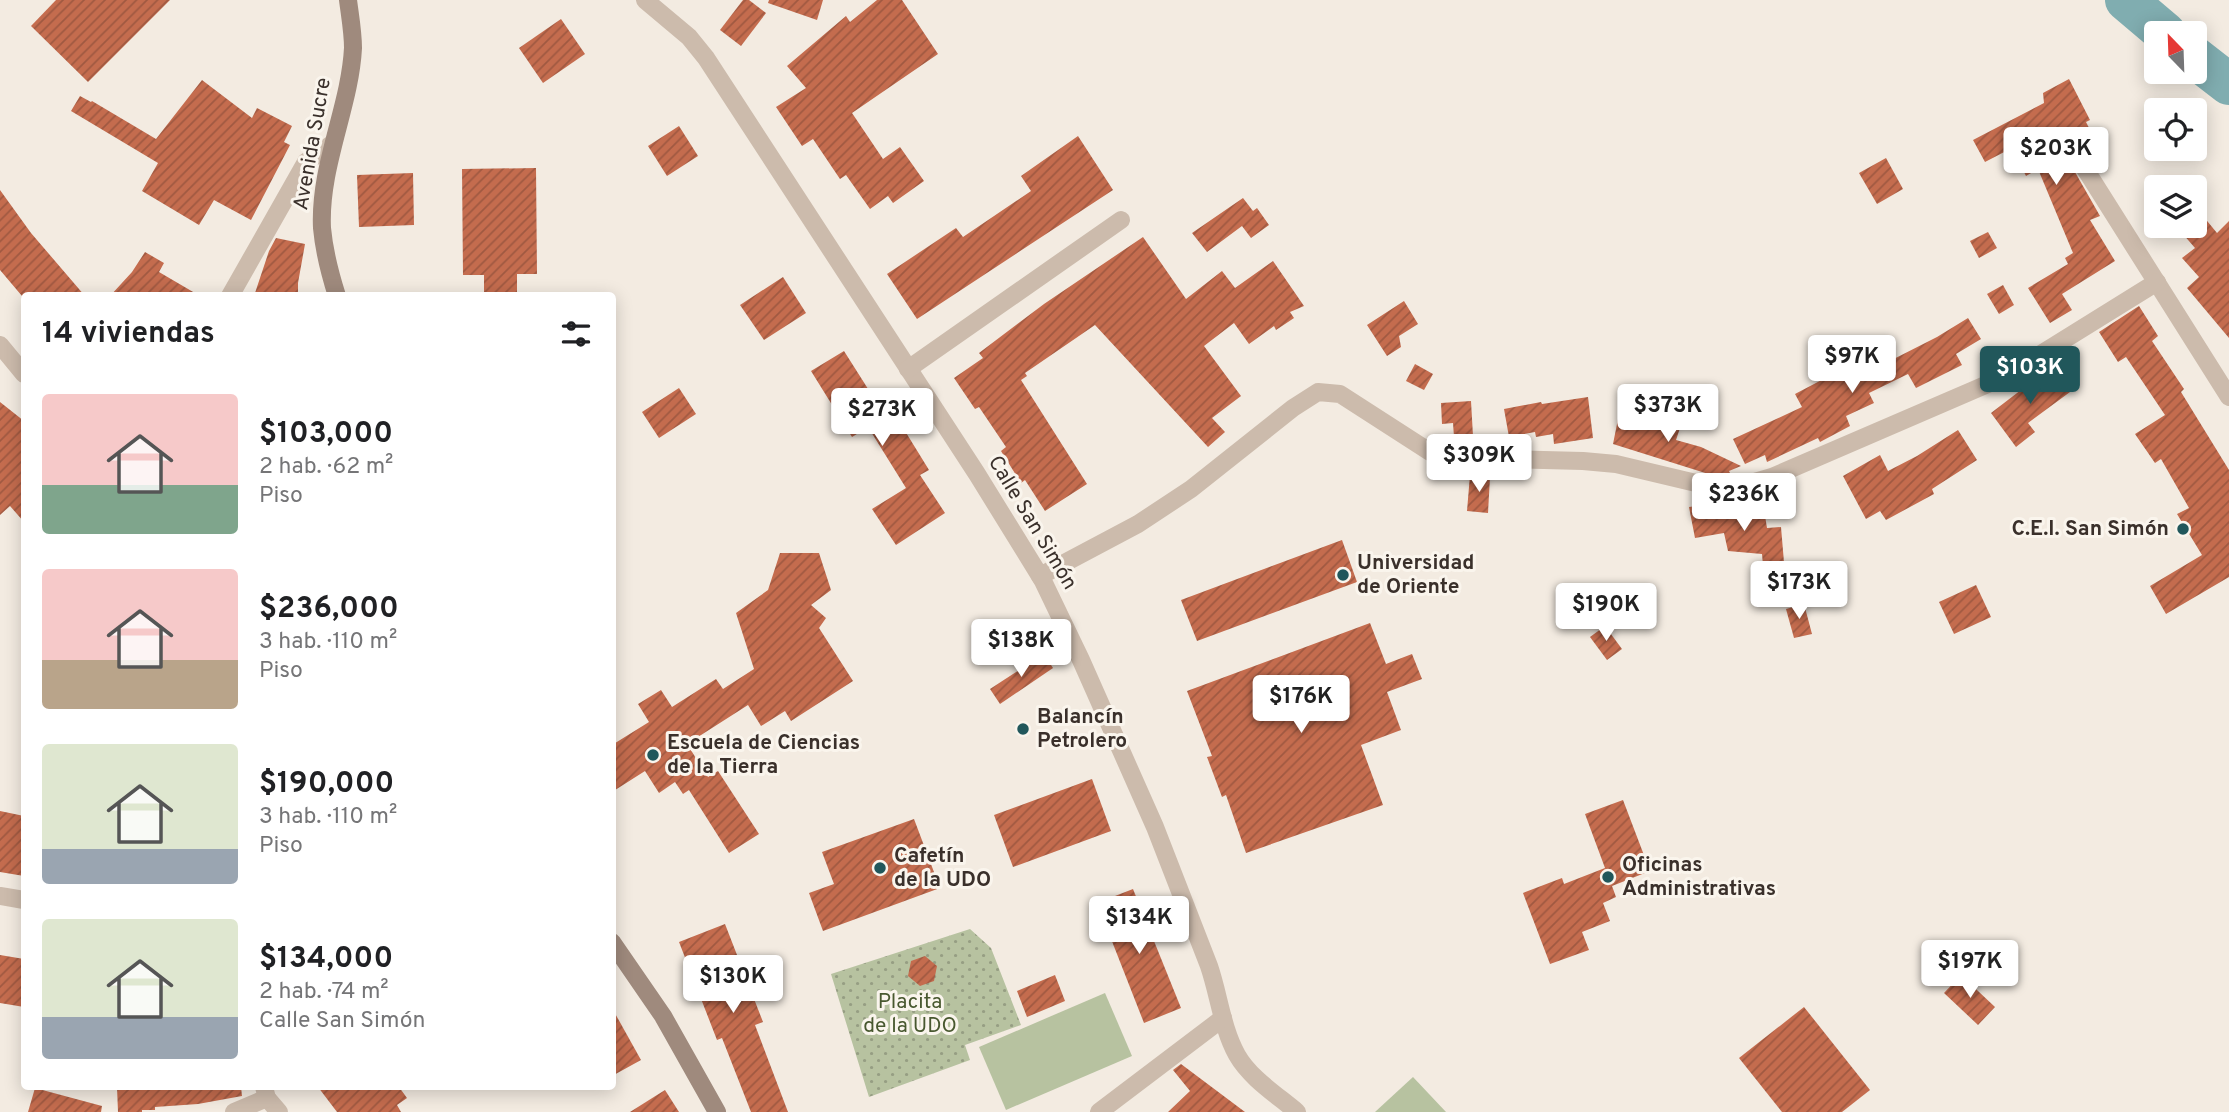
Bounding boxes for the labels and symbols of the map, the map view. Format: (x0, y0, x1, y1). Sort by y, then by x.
north arrow (2144, 21, 2207, 84)
street label: Avenida Sucre (288, 76, 338, 212)
pin: $203K (2007, 128, 2105, 187)
pin: $97K (1811, 336, 1893, 395)
pin: $103K (1981, 346, 2079, 406)
pin: $373K (1619, 384, 1717, 444)
pin: $273K (833, 388, 931, 448)
pin: $309K (1430, 434, 1528, 494)
street label: Calle San Simón (981, 451, 1083, 595)
pin: $236K (1695, 474, 1793, 533)
place label: C.E.I. San Simón (2012, 516, 2169, 543)
marker: C.E.I. San Simón (2175, 521, 2191, 537)
place label: Universidad de Oriente (1357, 550, 1474, 601)
pin: $173K (1750, 562, 1848, 621)
marker: Universidad de Oriente (1335, 567, 1351, 583)
pin: $190K (1557, 584, 1655, 643)
pin: $138K (972, 620, 1070, 679)
pin: $176K (1252, 676, 1350, 735)
place label: Balancín Petrolero (1037, 704, 1127, 755)
marker: Balancín Petrolero (1015, 721, 1031, 737)
place label: Escuela de Ciencias de la Tierra (667, 730, 860, 781)
marker: Escuela de Ciencias de la Tierra (645, 747, 661, 763)
place label: Cafetín de la UDO (894, 843, 991, 894)
place label: Oficinas Administrativas (1622, 852, 1776, 903)
marker: Cafetín de la UDO (872, 860, 888, 876)
marker: Oficinas Administrativas (1600, 869, 1616, 885)
pin: $134K (1090, 897, 1188, 956)
pin: $197K (1921, 940, 2019, 1000)
pin: $130K (684, 956, 782, 1015)
park label: Placita de la UDO (863, 989, 957, 1040)

